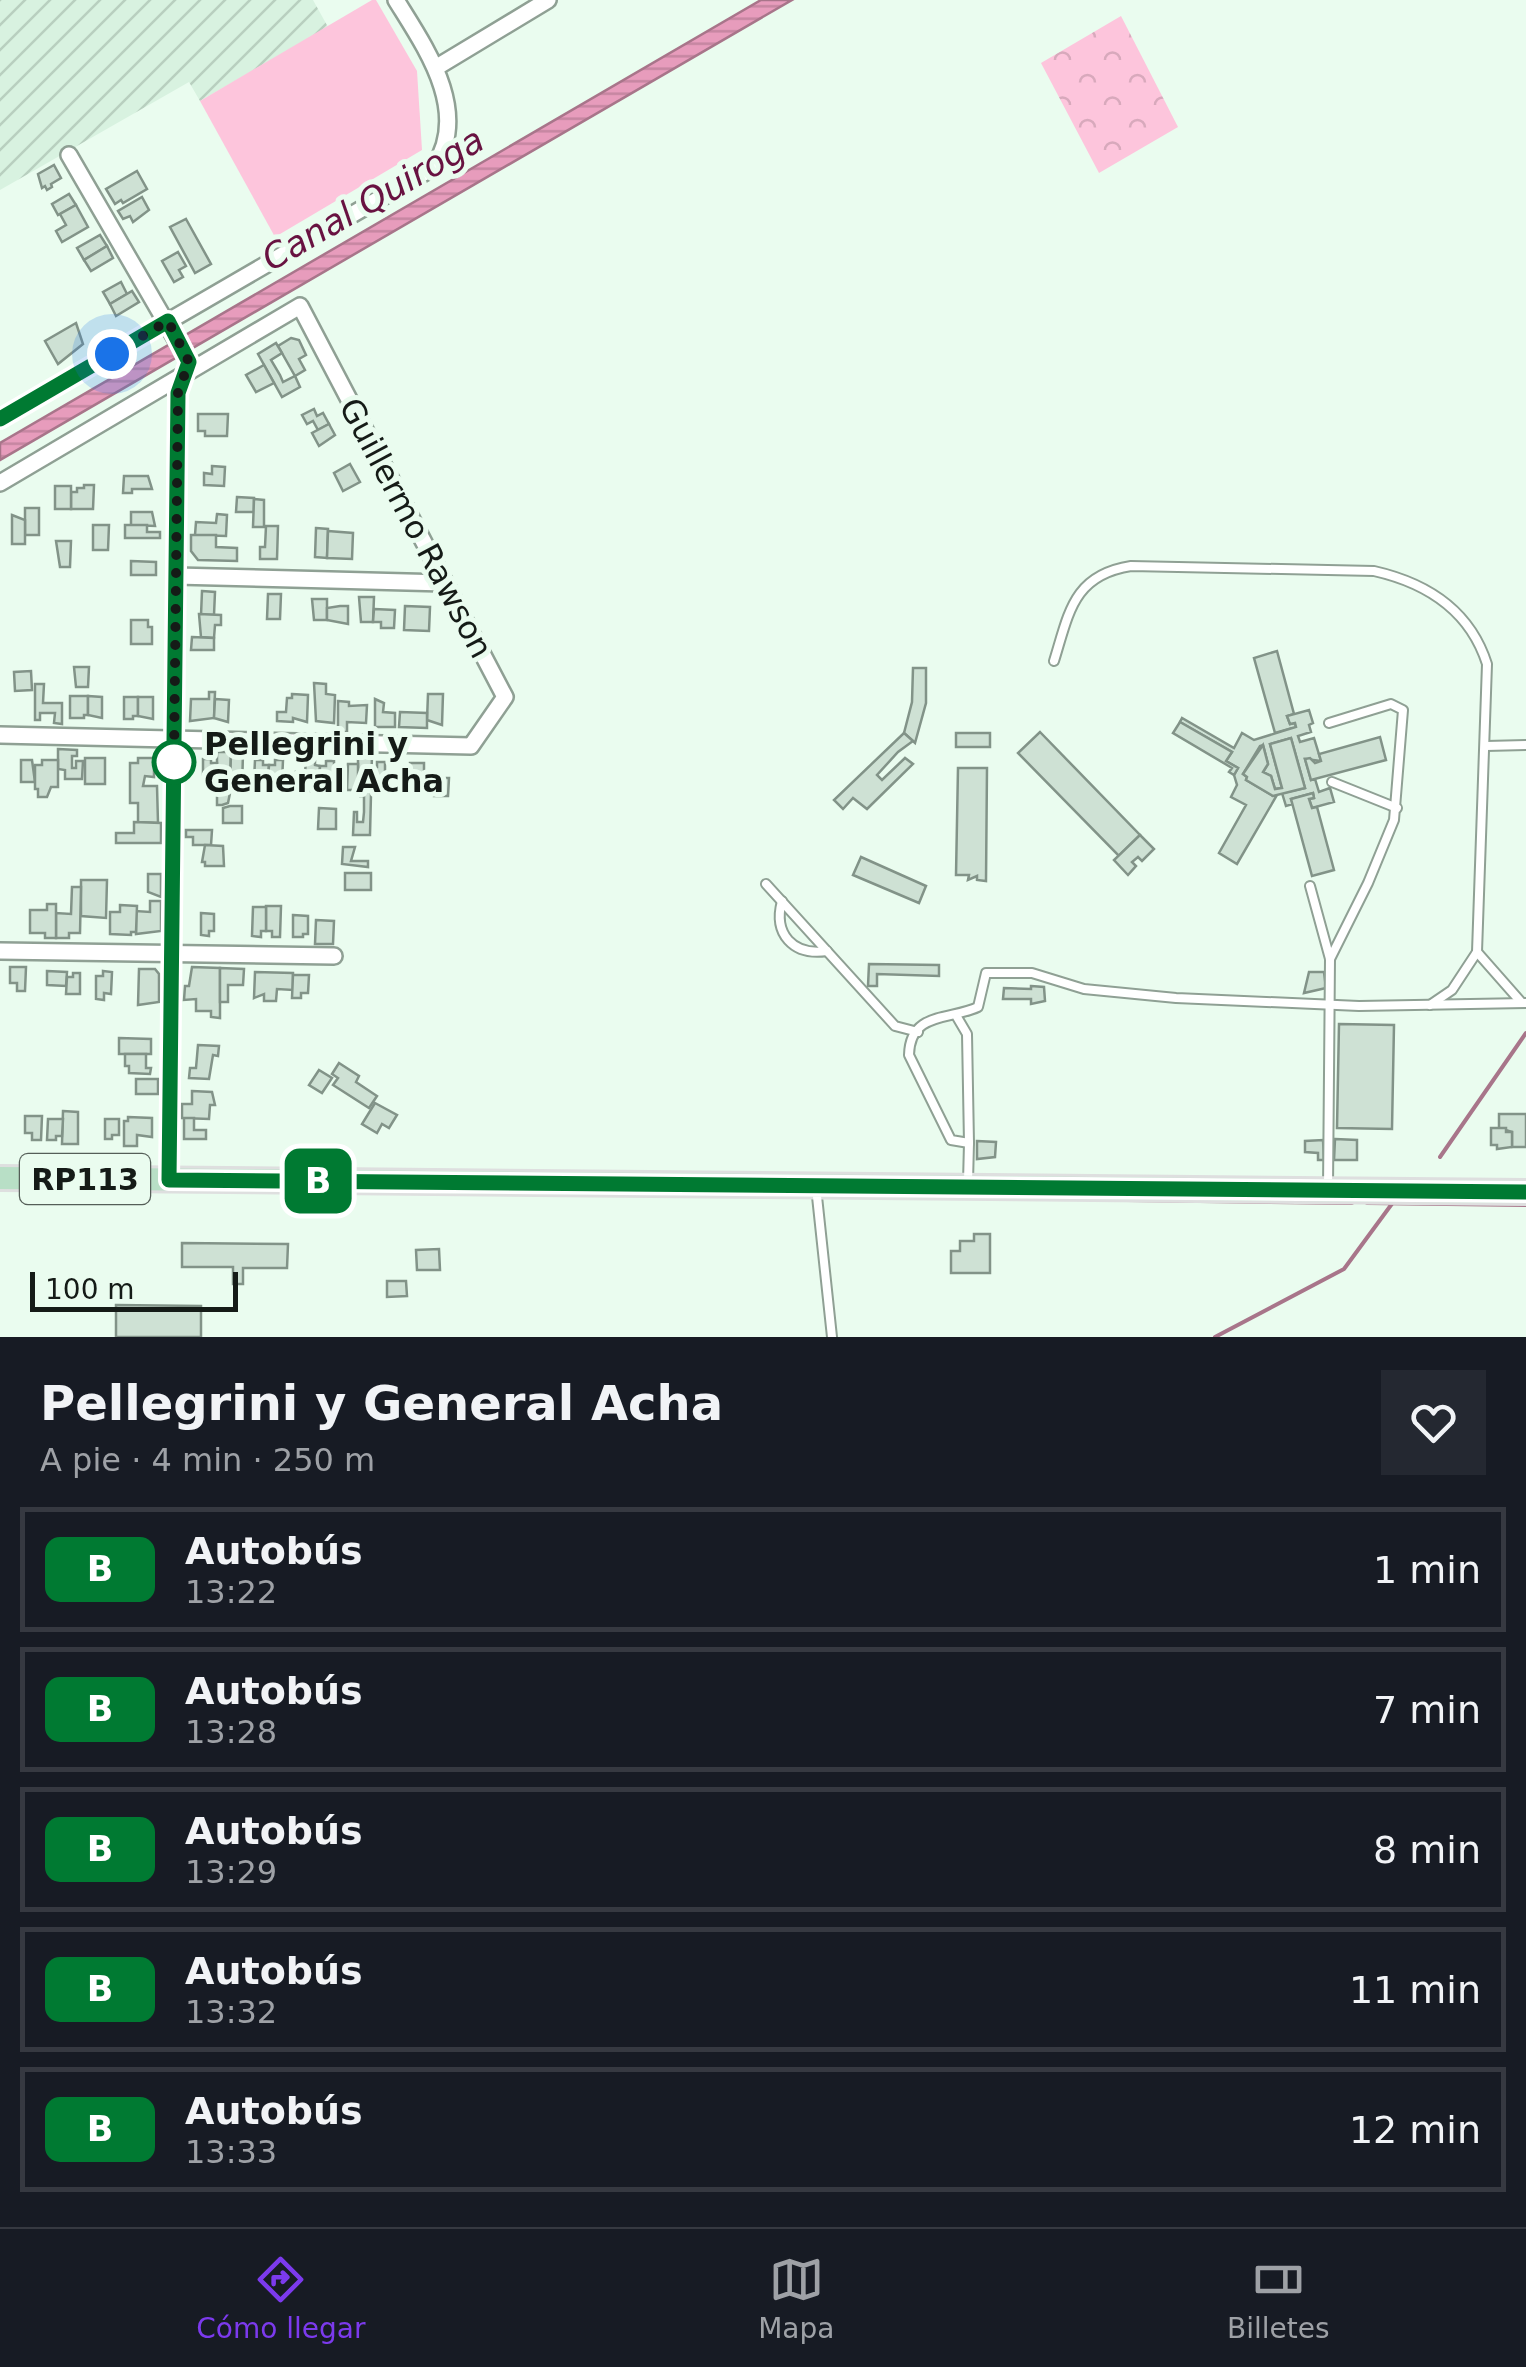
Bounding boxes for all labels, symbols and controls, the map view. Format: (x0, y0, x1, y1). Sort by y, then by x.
water label: Canal Quiroga (255, 119, 491, 279)
your location (87, 329, 137, 379)
street label: Guillermo Rawson (331, 392, 501, 664)
place label: Pellegrini y General Acha (204, 725, 444, 800)
marker: Pellegrini y General Acha (153, 741, 195, 783)
line badge: B (286, 1148, 350, 1214)
road number: RP113 (20, 1154, 150, 1204)
text: B (305, 1161, 331, 1201)
scale bar (30, 1267, 238, 1312)
text: 100 m (45, 1273, 135, 1306)
button: heart (1381, 1370, 1486, 1475)
text: Pellegrini y General Acha (40, 1375, 723, 1431)
text: A pie · 4 min · 250 m (40, 1441, 375, 1479)
text: Autobús (185, 1529, 363, 1573)
text: 1 min (1373, 1548, 1481, 1592)
text: B (87, 1549, 113, 1589)
text: 13:22 (185, 1573, 277, 1611)
text: Autobús (185, 1669, 363, 1713)
text: 7 min (1373, 1688, 1481, 1732)
text: B (87, 1689, 113, 1729)
text: 13:28 (185, 1713, 277, 1751)
text: Autobús (185, 1809, 363, 1853)
text: 8 min (1373, 1828, 1481, 1872)
text: B (87, 1829, 113, 1869)
text: 13:29 (185, 1853, 277, 1891)
text: Autobús (185, 1949, 363, 1993)
text: 11 min (1349, 1968, 1481, 2012)
text: B (87, 1969, 113, 2009)
text: 13:32 (185, 1993, 277, 2031)
text: Autobús (185, 2089, 363, 2133)
text: 12 min (1349, 2108, 1481, 2152)
text: B (87, 2109, 113, 2149)
text: 13:33 (185, 2133, 277, 2171)
tab: Cómo llegar (196, 2252, 366, 2345)
tab: Mapa (758, 2252, 834, 2345)
tab: Billetes (1227, 2252, 1330, 2345)

